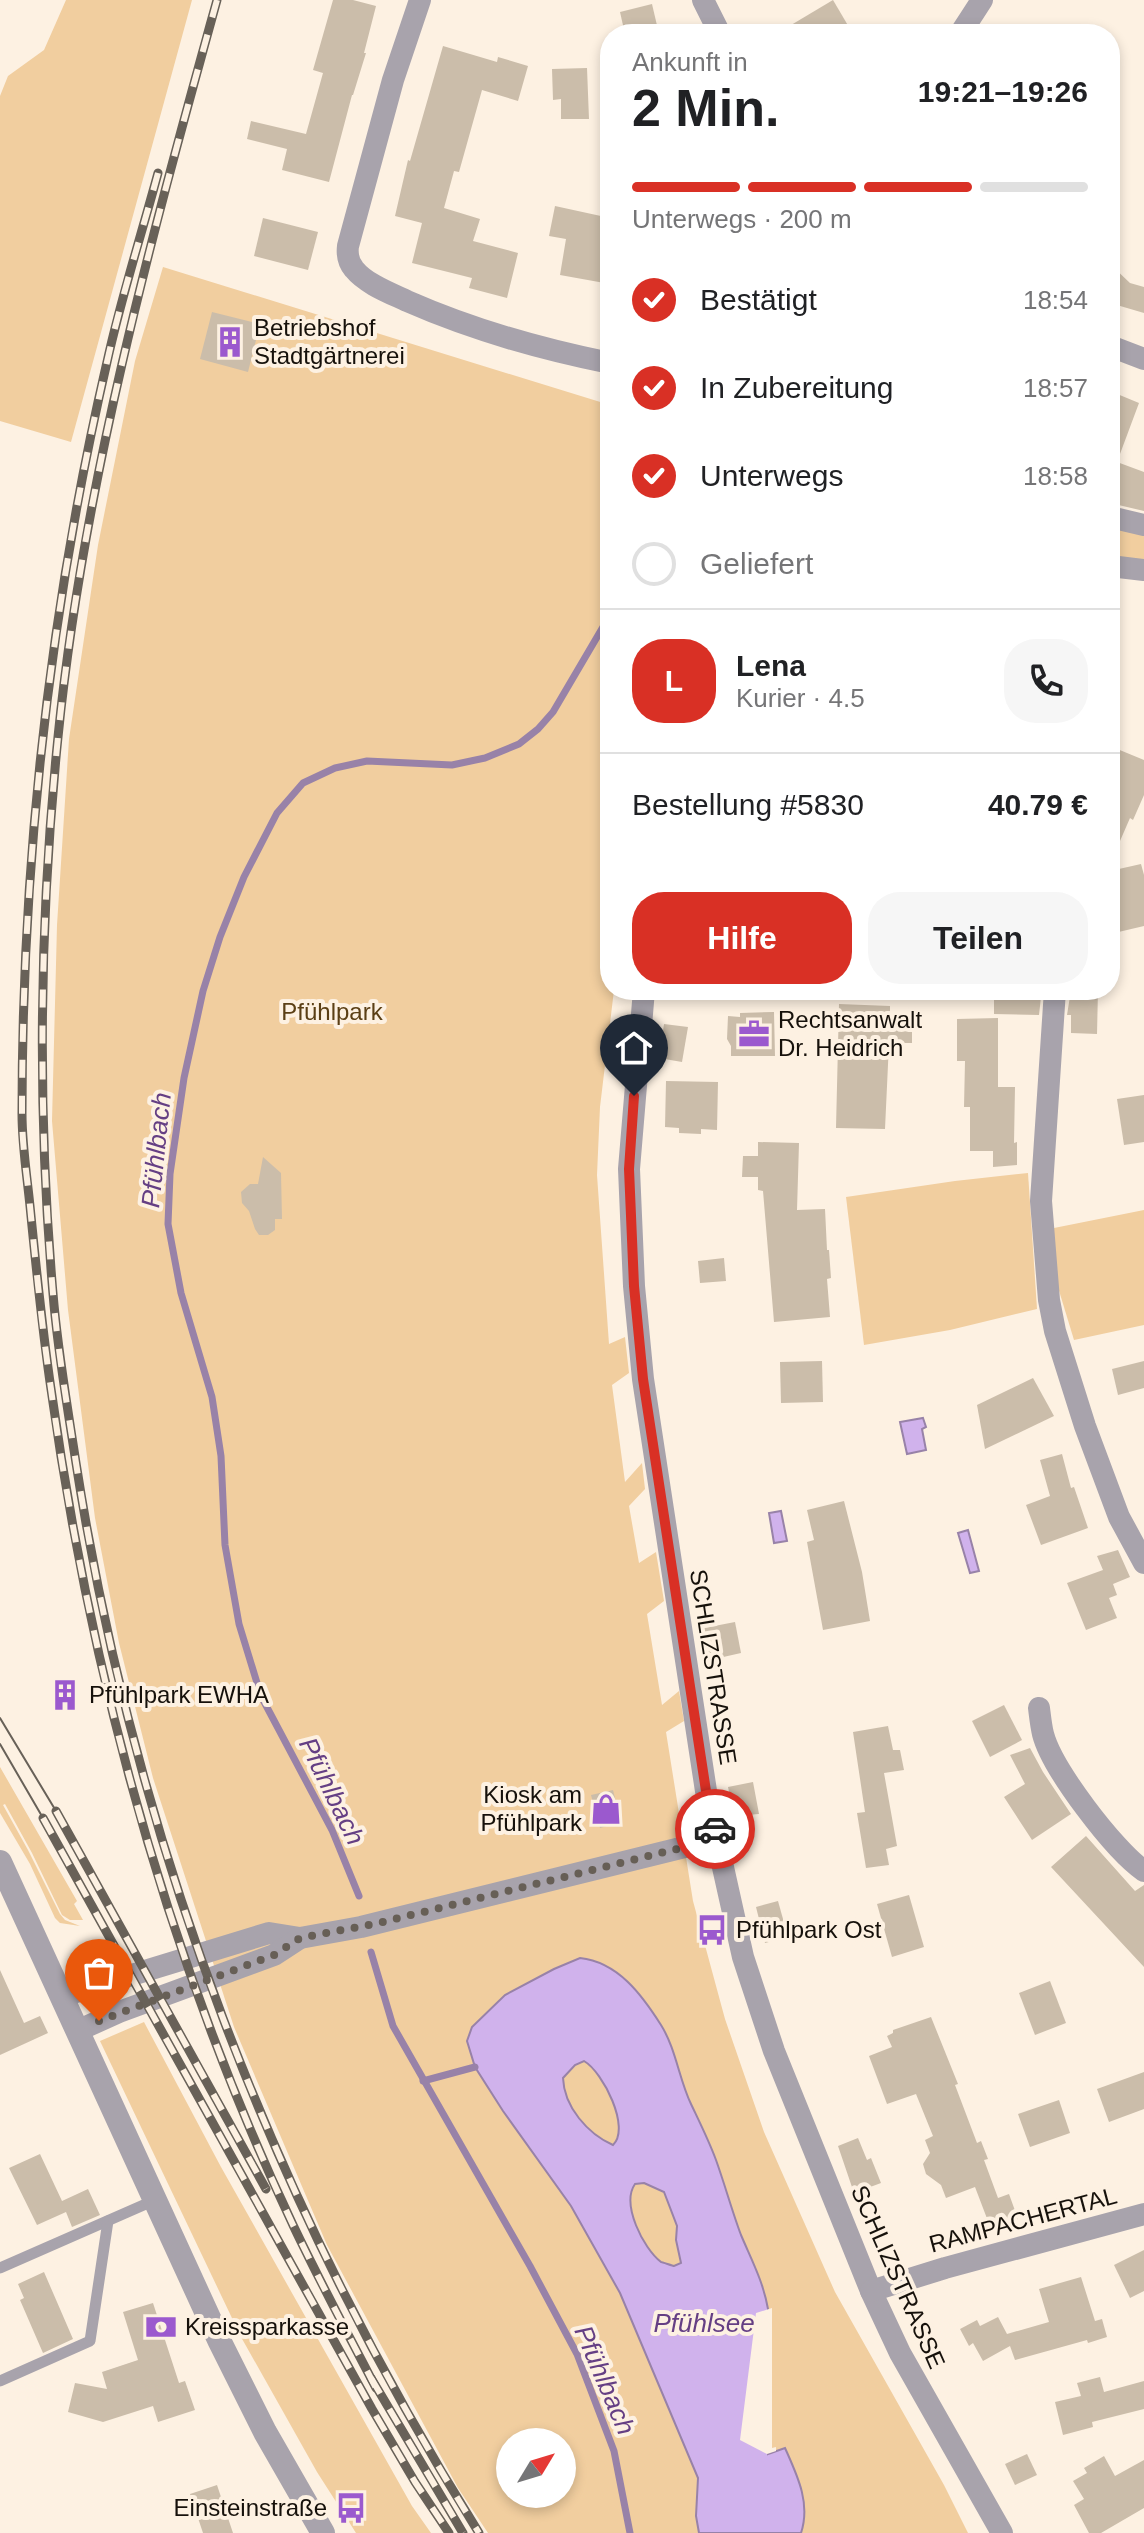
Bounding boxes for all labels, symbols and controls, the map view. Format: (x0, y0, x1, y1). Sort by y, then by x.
text: Ankunft in (632, 47, 748, 77)
text: 19:21–19:26 (918, 75, 1088, 108)
text: 2 Min. (632, 79, 779, 137)
text: Unterwegs · 200 m (632, 204, 852, 234)
icon: check (632, 278, 676, 322)
text: Bestätigt (700, 283, 817, 316)
text: 18:54 (1023, 285, 1088, 315)
place label: Betriebshof Stadtgärtnerei (254, 314, 405, 369)
building icon: Betriebshof Stadtgärtnerei (213, 325, 247, 359)
icon: check (632, 366, 676, 410)
text: In Zubereitung (700, 371, 893, 404)
text: 18:57 (1023, 373, 1088, 403)
icon: check (632, 454, 676, 498)
text: Unterwegs (700, 459, 843, 492)
text: 18:58 (1023, 461, 1088, 491)
text: Geliefert (700, 547, 813, 580)
button: phone (1004, 639, 1088, 723)
text: Lena (736, 649, 806, 682)
text: L (665, 664, 683, 697)
text: Kurier · 4.5 (736, 683, 865, 713)
text: Bestellung #5830 (632, 788, 864, 821)
text: 40.79 € (988, 788, 1088, 821)
button: Hilfe (632, 892, 852, 984)
button: Teilen (868, 892, 1088, 984)
park label: Pfühlpark (281, 998, 384, 1025)
place label: Rechtsanwalt Dr. Heidrich (778, 1006, 922, 1061)
pin (600, 1014, 668, 1096)
office icon: Rechtsanwalt Dr. Heidrich (737, 1017, 771, 1051)
icon: home (612, 1026, 656, 1070)
water label: Pfühlbach (135, 1091, 177, 1209)
street label: SCHLIZSTRASSE (685, 1567, 742, 1767)
building icon: Pfühlpark EWHA (48, 1678, 82, 1712)
place label: Pfühlpark EWHA (89, 1681, 269, 1708)
water label: Pfühlbach (293, 1732, 371, 1850)
place label: Kiosk am Pfühlpark (481, 1781, 583, 1836)
courier (675, 1789, 755, 1869)
shop icon: Kiosk am Pfühlpark (589, 1792, 623, 1826)
icon: car (693, 1807, 737, 1851)
bus stop icon: Pfühlpark Ost (695, 1913, 729, 1947)
place label: Pfühlpark Ost (736, 1916, 882, 1943)
pin (65, 1939, 133, 2021)
icon: bag (77, 1951, 121, 1995)
street label: SCHLIZSTRASSE (846, 2181, 951, 2372)
street label: RAMPACHERTAL (926, 2181, 1120, 2258)
water label: Pfühlsee (653, 2308, 755, 2338)
bank icon: Kreissparkasse (144, 2310, 178, 2344)
place label: Kreissparkasse (185, 2313, 349, 2340)
water label: Pfühlbach (569, 2321, 641, 2439)
north arrow (496, 2428, 576, 2508)
map controls (496, 2428, 576, 2508)
bus stop icon: Einsteinstraße (334, 2491, 368, 2525)
place label: Einsteinstraße (174, 2494, 327, 2521)

